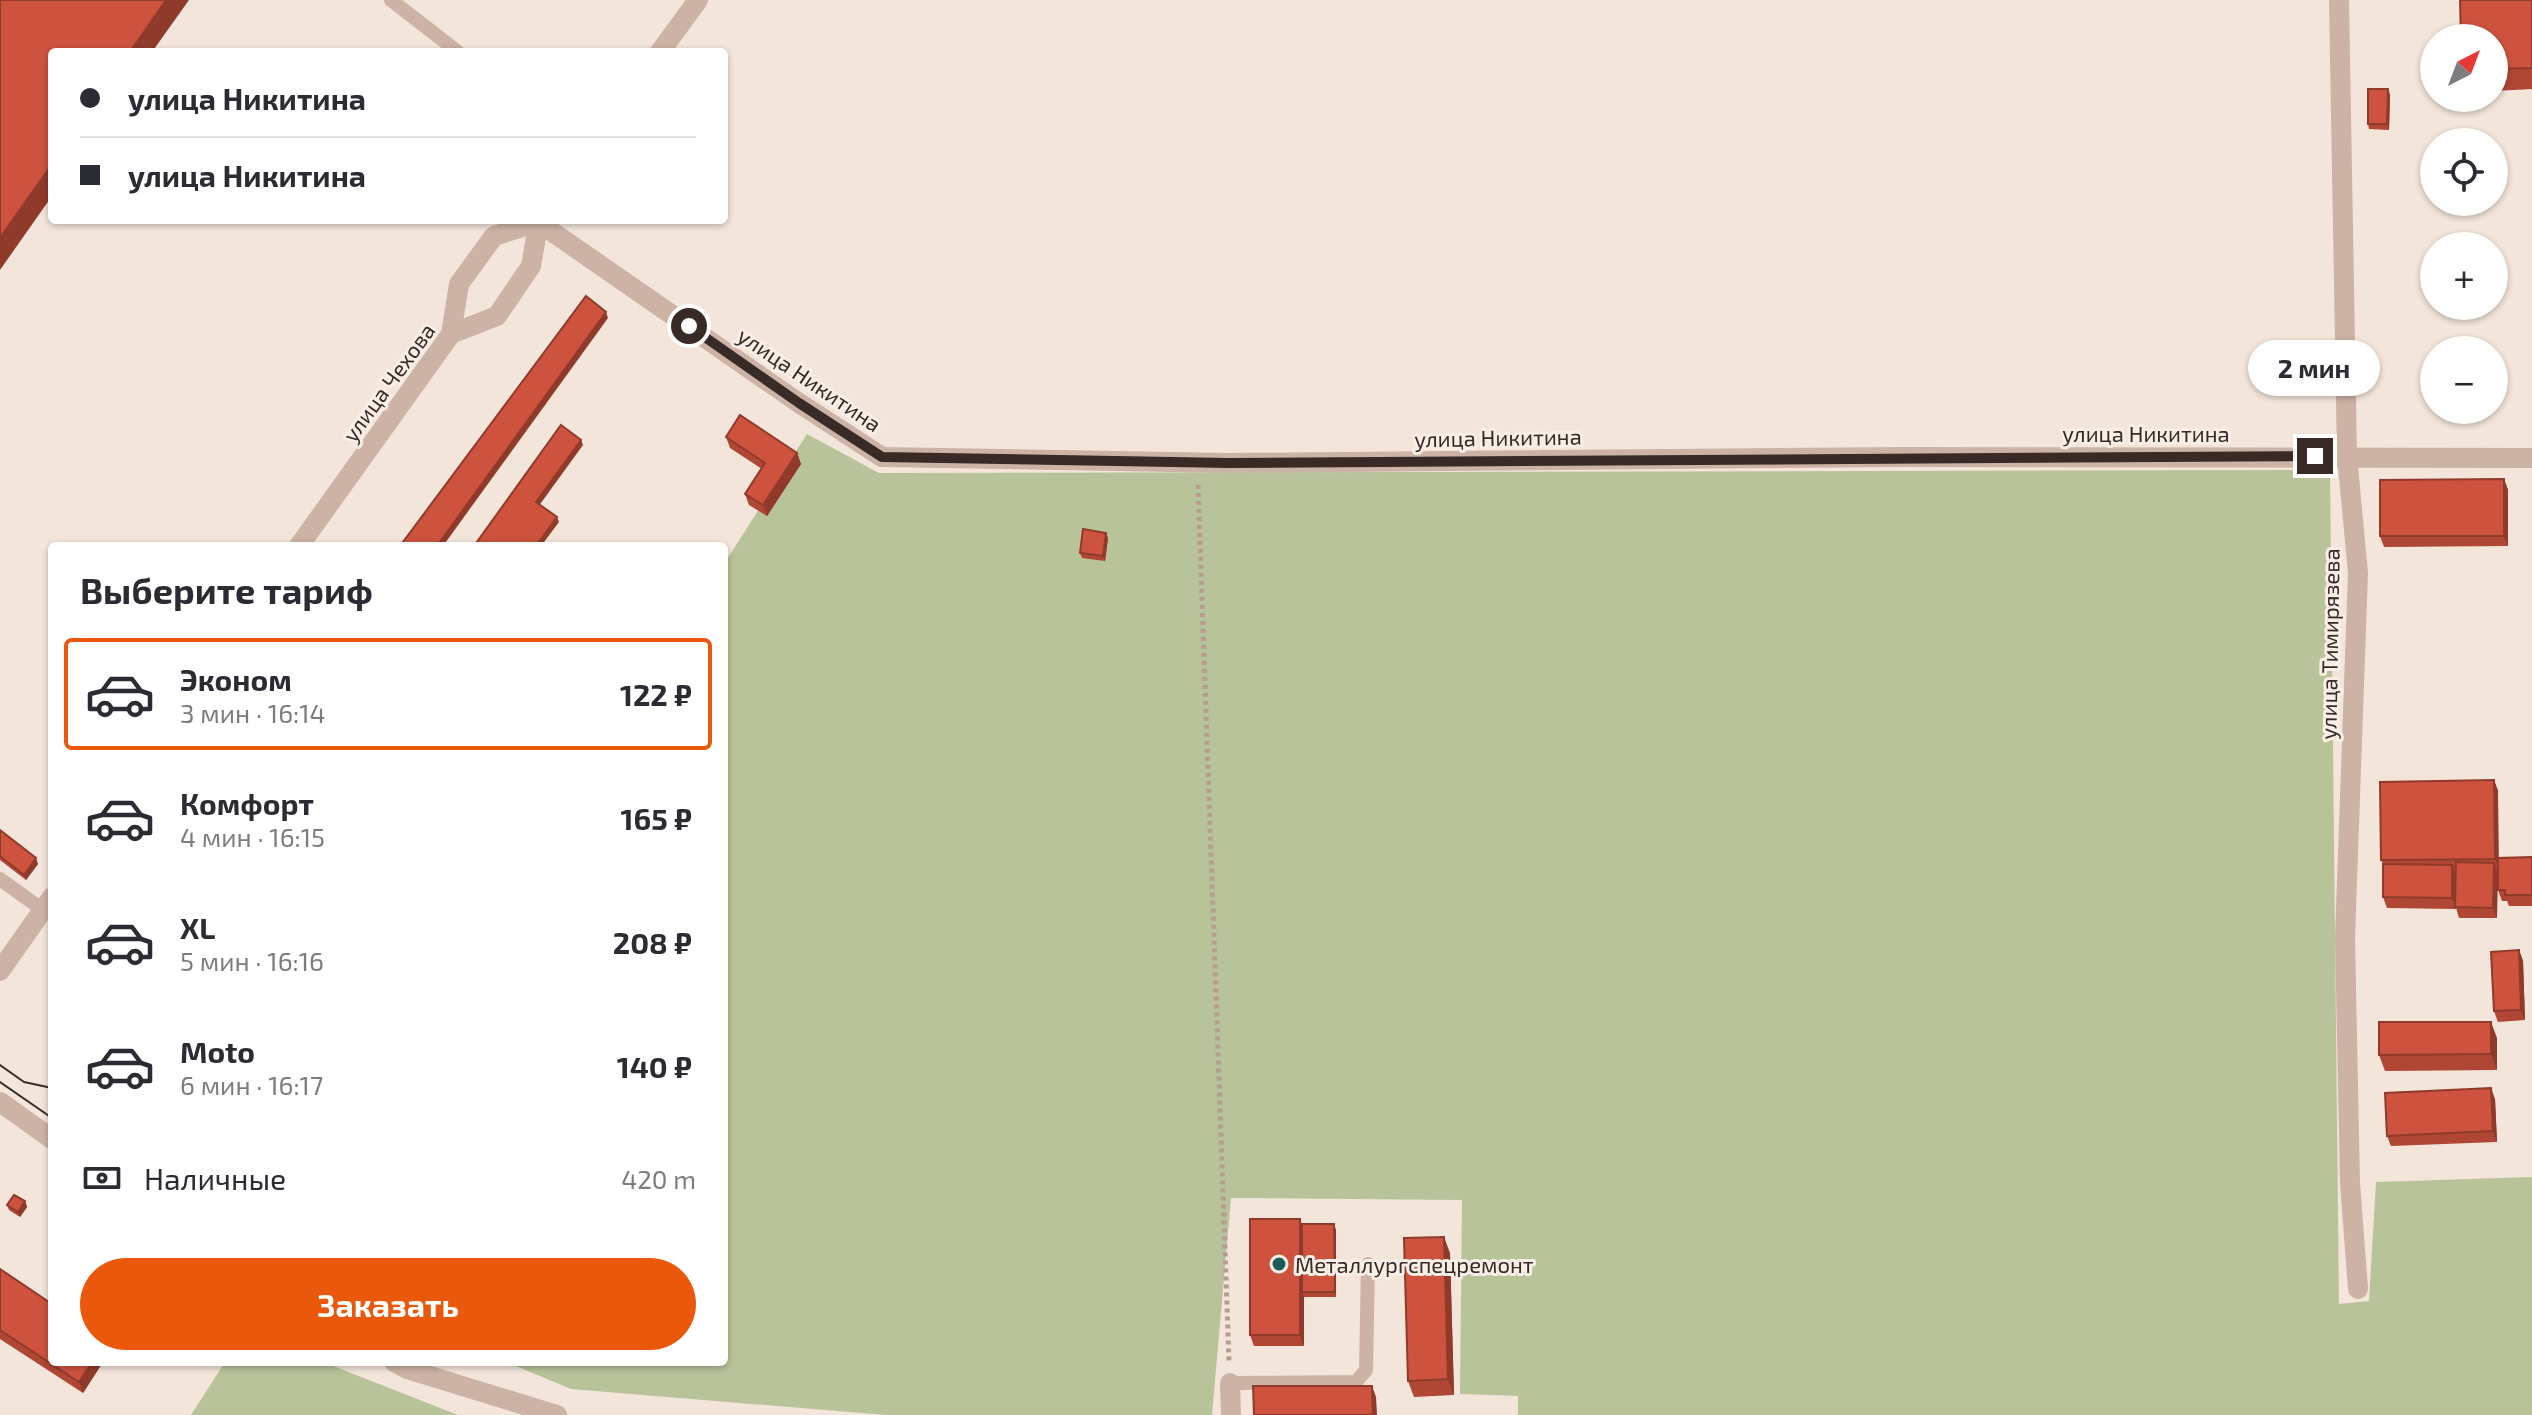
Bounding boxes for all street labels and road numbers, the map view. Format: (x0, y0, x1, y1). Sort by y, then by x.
street label: улица Чехова (336, 318, 440, 447)
street label: улица Никитина (733, 321, 887, 437)
street label: улица Никитина (2062, 420, 2230, 447)
street label: улица Никитина (1414, 423, 1582, 452)
street label: улица Тимирязева (2314, 548, 2345, 740)

